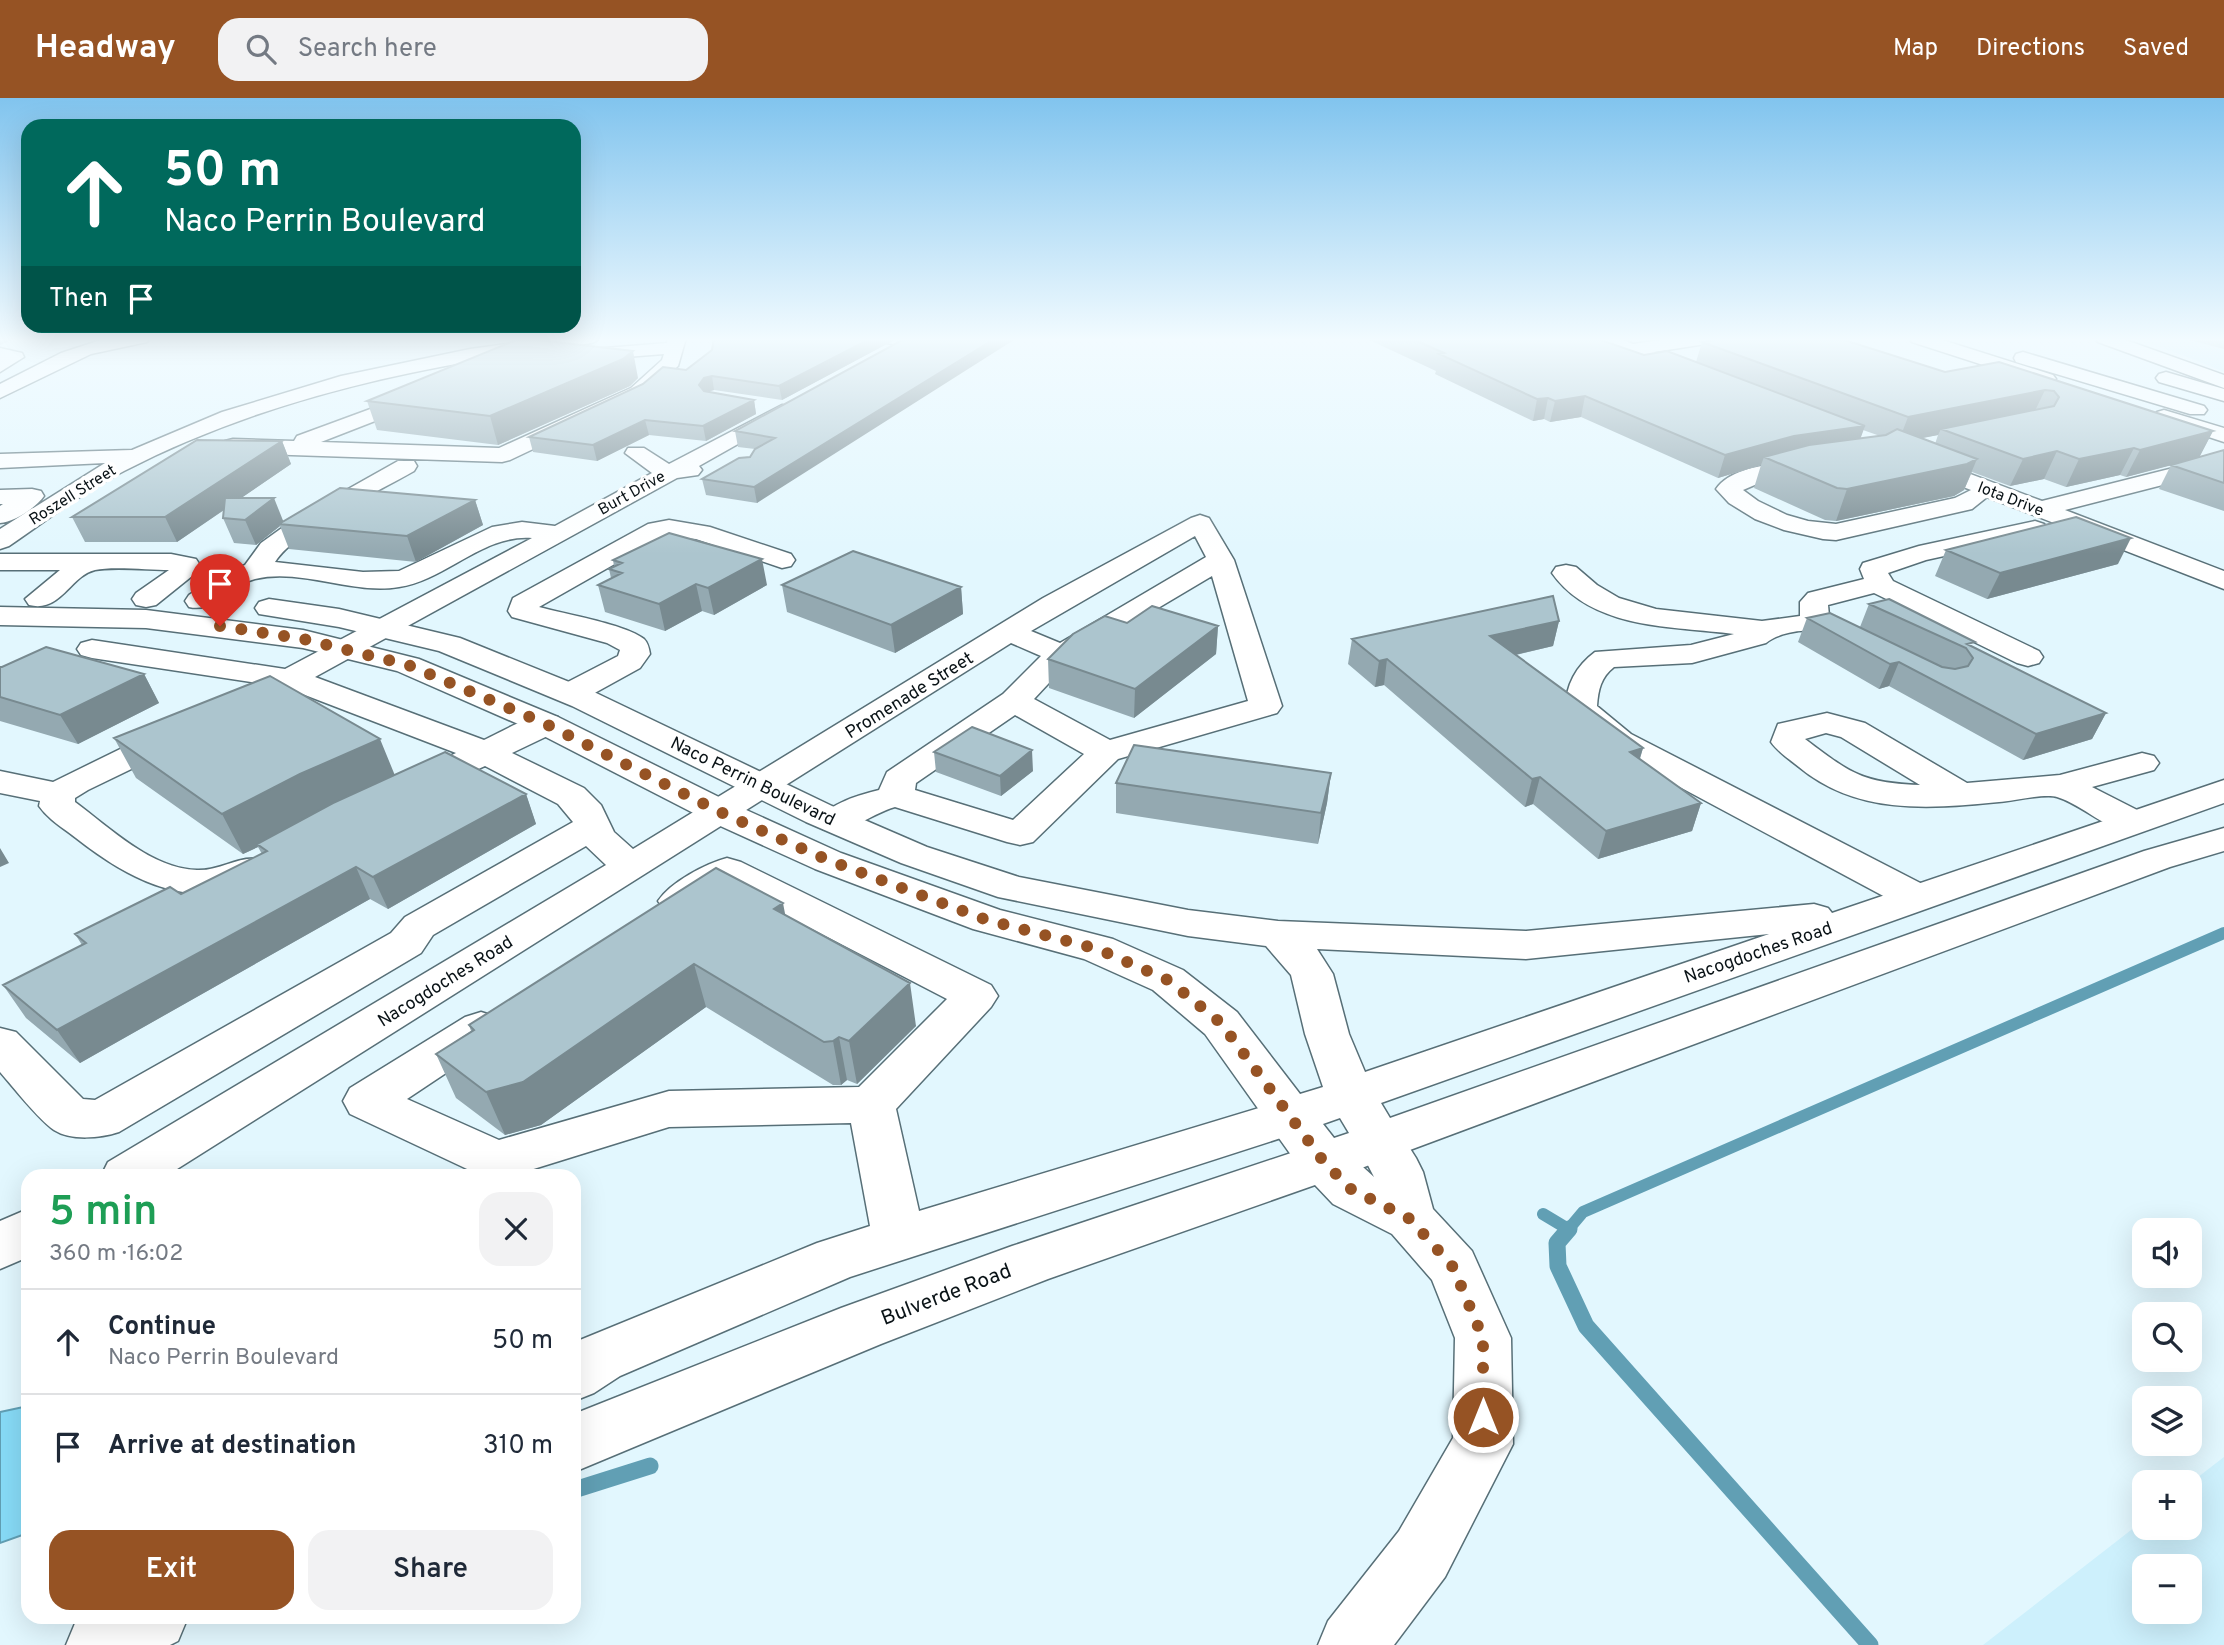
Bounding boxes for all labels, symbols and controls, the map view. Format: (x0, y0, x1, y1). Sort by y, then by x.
search box (218, 18, 708, 81)
text: Headway (35, 28, 176, 70)
icon: search (242, 30, 280, 68)
text: Search here (298, 33, 437, 66)
text: Map (1893, 34, 1938, 64)
text: Directions (1976, 34, 2085, 64)
text: Saved (2123, 34, 2189, 64)
text: 50 m (164, 142, 281, 204)
icon: ahead (49, 147, 140, 238)
text: Naco Perrin Boulevard (164, 203, 485, 243)
icon: arrive (122, 280, 160, 318)
text: Then (49, 283, 108, 316)
street label: Roszell Street (26, 461, 120, 530)
street label: Burt Drive (595, 467, 669, 520)
street label: Iota Drive (1974, 478, 2046, 522)
pin (190, 554, 250, 626)
icon: arrive (201, 565, 239, 603)
street label: Promenade Street (841, 648, 978, 745)
street label: Naco Perrin Boulevard (666, 732, 839, 832)
street label: Nacogdoches Road (1681, 917, 1836, 990)
street label: Nacogdoches Road (374, 931, 518, 1033)
text: 5 min (49, 1187, 157, 1240)
button: close (479, 1192, 553, 1266)
map controls (2132, 1218, 2202, 1624)
button: sound (2132, 1218, 2202, 1288)
text: 360 m · 16:02 (49, 1240, 183, 1269)
street label: Bulverde Road (877, 1258, 1016, 1333)
button: search (2132, 1302, 2202, 1372)
text: Continue (108, 1311, 216, 1344)
icon: ahead (49, 1323, 87, 1361)
text: 50 m (492, 1325, 553, 1358)
text: Naco Perrin Boulevard (108, 1344, 339, 1373)
position arrow (1446, 1380, 1520, 1454)
button: layers (2132, 1386, 2202, 1456)
icon: arrive (49, 1428, 87, 1466)
text: Arrive at destination (108, 1430, 356, 1463)
text: 310 m (483, 1430, 553, 1463)
button: + (2132, 1470, 2202, 1540)
button: Exit (49, 1530, 294, 1610)
button: Share (308, 1530, 553, 1610)
button: − (2132, 1554, 2202, 1624)

